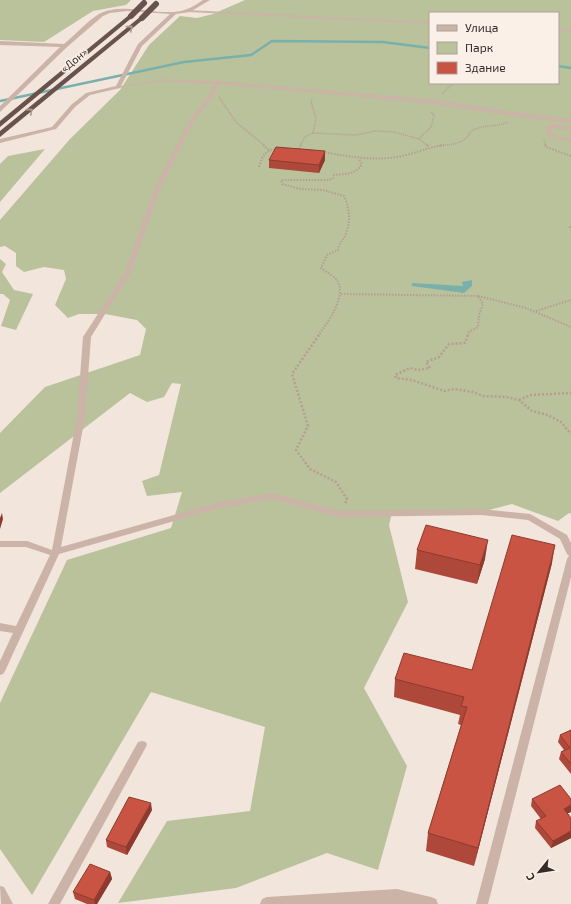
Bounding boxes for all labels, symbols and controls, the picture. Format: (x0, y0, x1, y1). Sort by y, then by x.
legend (429, 12, 559, 84)
text: Улица (465, 20, 498, 34)
one-way arrow (126, 25, 133, 32)
text: Парк (465, 40, 494, 54)
street label: «Дон» (58, 45, 90, 75)
text: Здание (465, 60, 506, 74)
one-way arrow (26, 108, 33, 115)
north arrow (519, 852, 559, 892)
text: С (522, 871, 537, 883)

